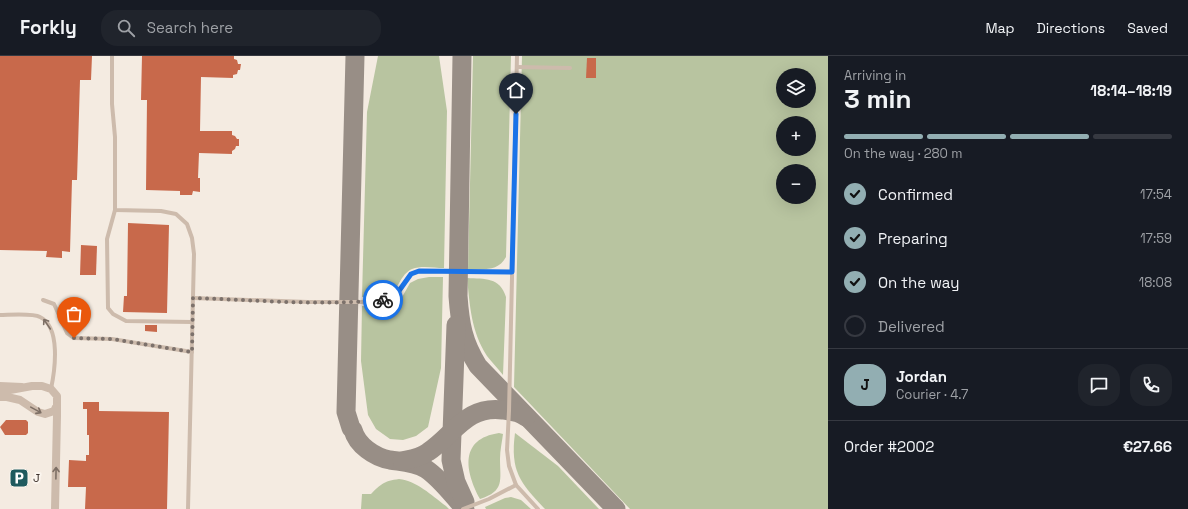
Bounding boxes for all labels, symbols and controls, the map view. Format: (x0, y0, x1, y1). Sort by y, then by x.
search box (101, 10, 381, 46)
text: Forkly (20, 15, 77, 40)
icon: search (115, 17, 137, 39)
text: Search here (147, 18, 233, 37)
text: Map (985, 19, 1015, 37)
text: Directions (1037, 19, 1105, 37)
text: Saved (1127, 19, 1168, 37)
text: Arriving in (844, 67, 906, 84)
map controls (776, 68, 816, 204)
button: layers (776, 68, 816, 108)
pin (499, 73, 533, 114)
icon: home (505, 79, 527, 101)
text: 18:14–18:19 (1090, 81, 1172, 100)
text: 3 min (844, 82, 912, 116)
button: + (776, 116, 816, 156)
text: On the way · 280 m (844, 145, 962, 162)
button: − (776, 164, 816, 204)
icon: check (844, 183, 866, 205)
text: Confirmed (878, 185, 953, 204)
text: 17:54 (1140, 186, 1172, 203)
icon: check (844, 227, 866, 249)
text: Preparing (878, 229, 948, 248)
text: 17:59 (1140, 230, 1172, 247)
icon: check (844, 271, 866, 293)
text: On the way (878, 273, 959, 292)
text: 18:08 (1139, 274, 1172, 291)
courier (363, 280, 403, 320)
icon: bike (372, 289, 394, 311)
pin (57, 297, 91, 338)
icon: bag (63, 303, 85, 325)
text: Delivered (878, 317, 945, 336)
one-way arrow (42, 318, 50, 330)
button: chat (1078, 364, 1120, 406)
button: phone (1130, 364, 1172, 406)
text: Jordan (896, 367, 947, 386)
text: J (860, 375, 870, 394)
text: Courier · 4.7 (896, 386, 968, 403)
one-way arrow (30, 407, 42, 414)
text: Order #2002 (844, 437, 934, 456)
text: €27.66 (1123, 437, 1172, 456)
parking icon: J (8, 467, 30, 489)
one-way arrow (52, 467, 60, 480)
place label: J (33, 470, 40, 486)

